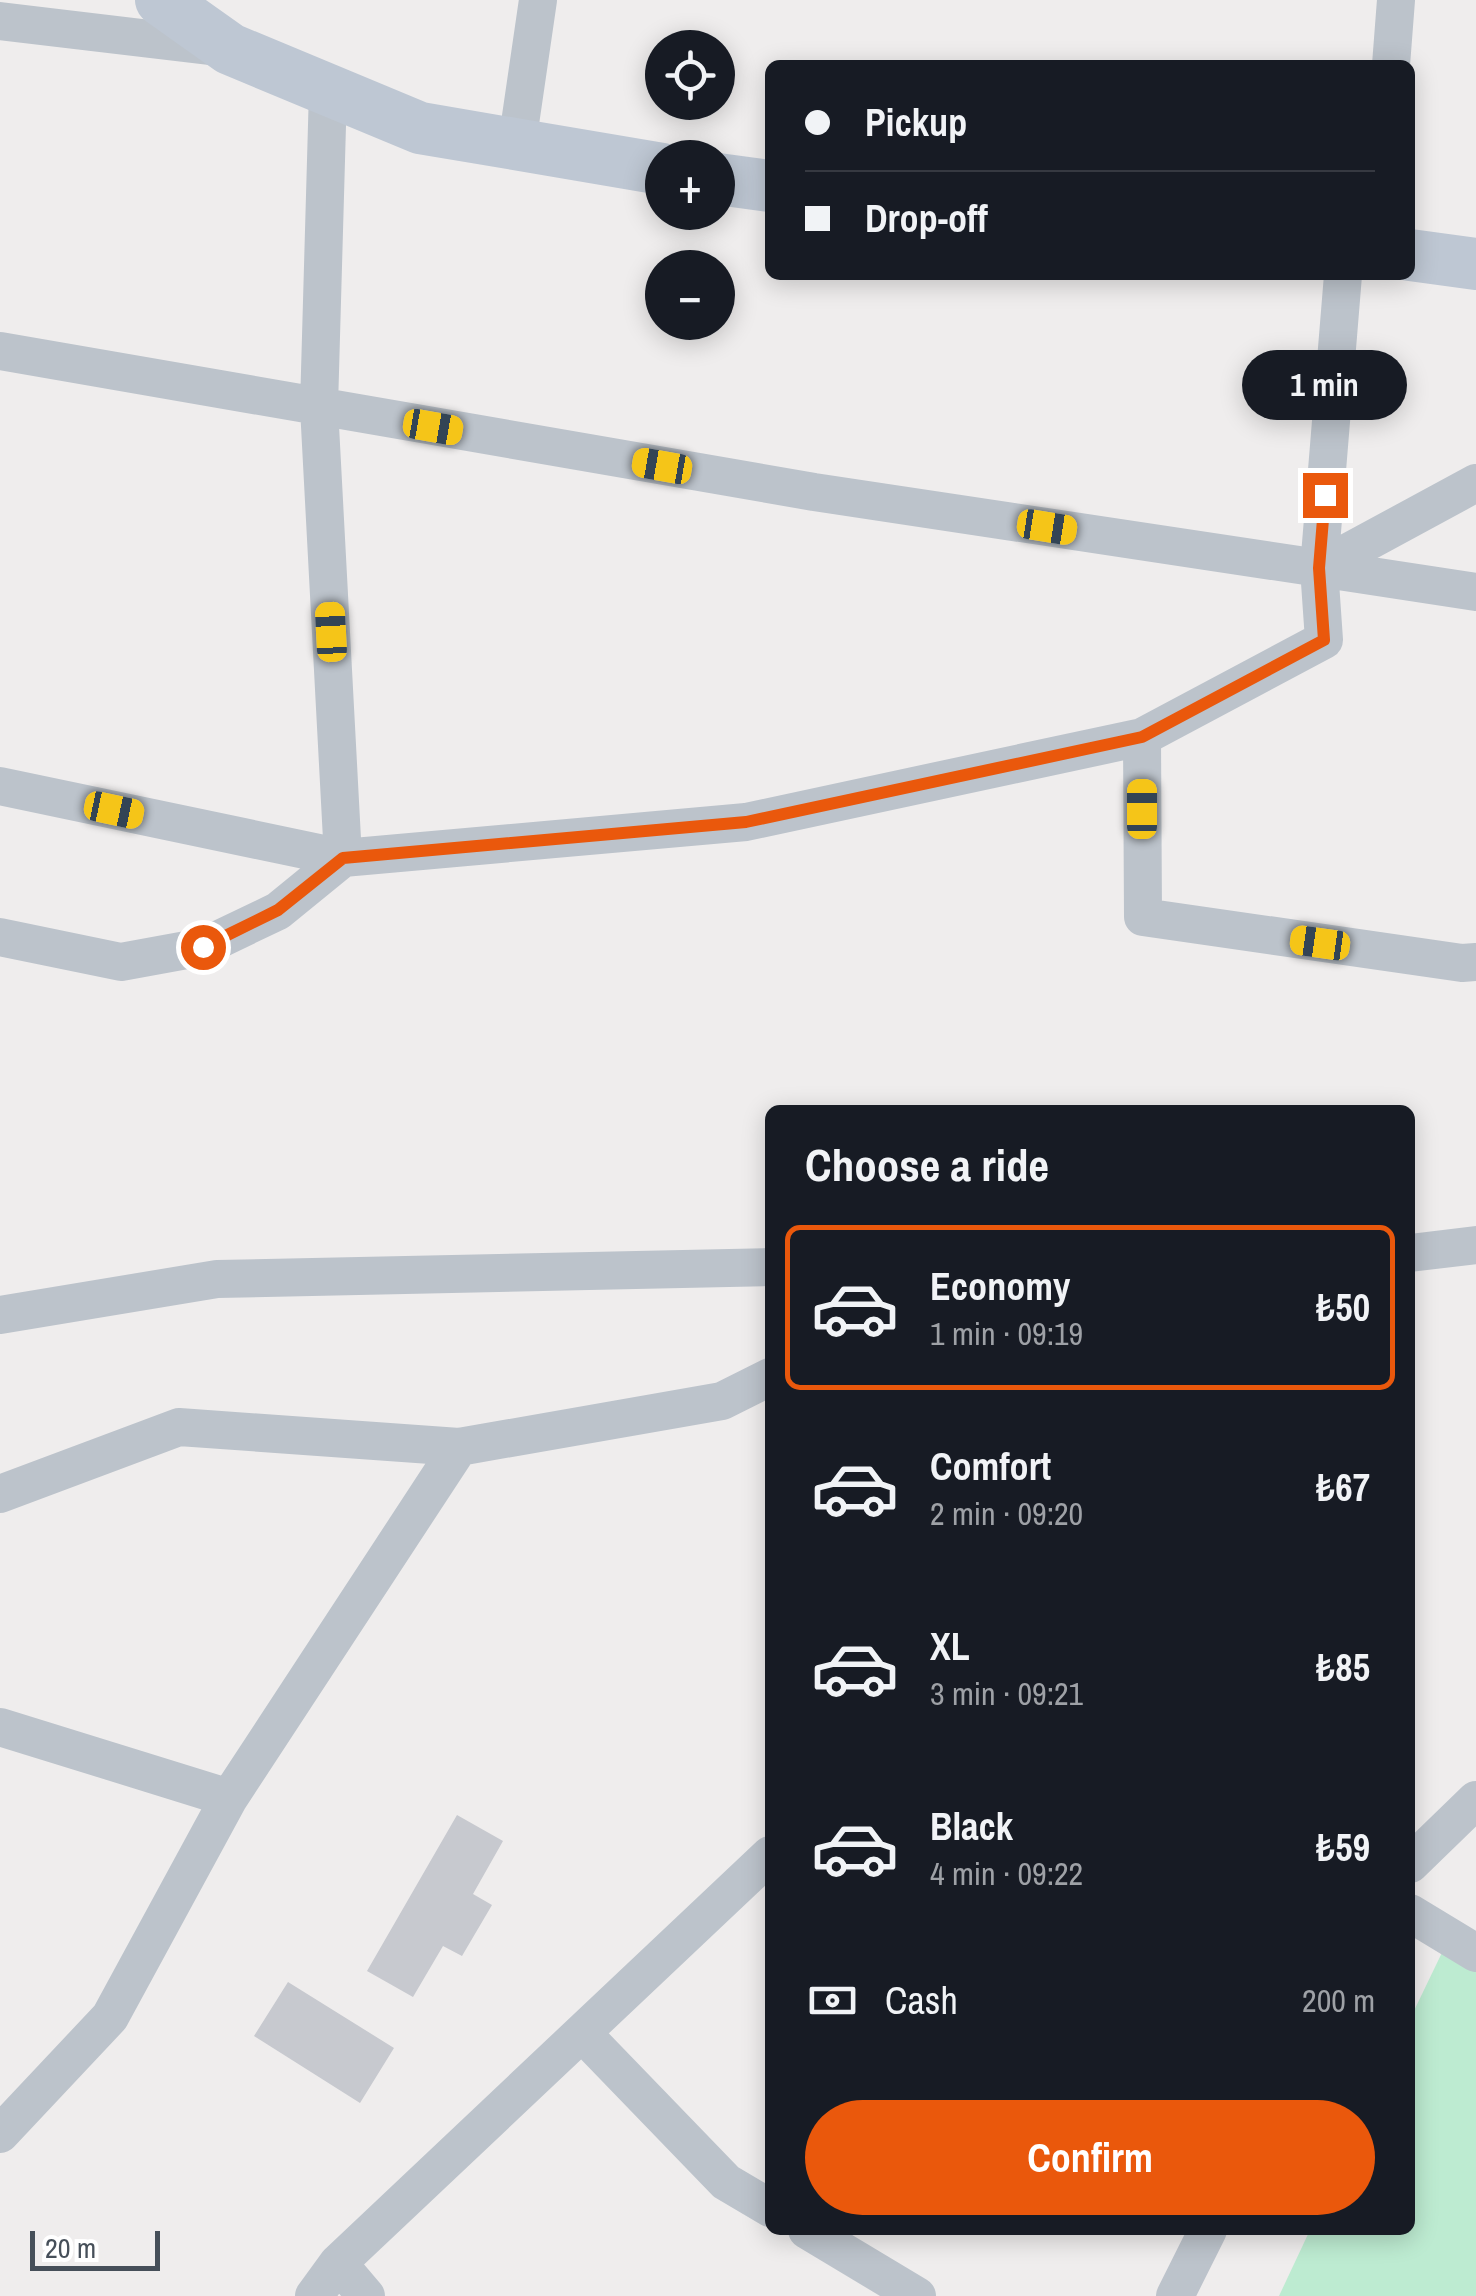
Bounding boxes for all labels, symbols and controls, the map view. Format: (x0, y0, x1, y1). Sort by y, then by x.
map controls (645, 30, 735, 340)
button: locate (645, 30, 735, 120)
text: Pickup (865, 97, 967, 148)
button: + (645, 140, 735, 230)
text: Drop-off (865, 193, 988, 244)
button: − (645, 250, 735, 340)
callout: 1 min (1242, 350, 1408, 420)
text: 1 min (1290, 363, 1359, 406)
car (401, 407, 465, 447)
car (630, 446, 694, 486)
route end (1303, 473, 1348, 518)
car (1015, 507, 1079, 547)
car (314, 601, 348, 663)
car (1127, 779, 1157, 839)
car (82, 789, 146, 831)
car (1288, 924, 1352, 962)
route start (181, 925, 226, 970)
text: Choose a ride (805, 1134, 1049, 1195)
text: Economy (930, 1261, 1070, 1312)
icon: car (810, 1263, 900, 1353)
text: ₺50 (1316, 1282, 1370, 1333)
text: 1 min · 09:19 (930, 1312, 1083, 1355)
text: Comfort (930, 1441, 1051, 1492)
icon: car (810, 1443, 900, 1533)
text: ₺67 (1316, 1462, 1370, 1513)
text: 2 min · 09:20 (930, 1492, 1083, 1535)
text: XL (930, 1621, 970, 1672)
icon: car (810, 1623, 900, 1713)
text: ₺85 (1316, 1642, 1370, 1693)
text: 3 min · 09:21 (930, 1672, 1083, 1715)
text: Black (930, 1801, 1013, 1852)
icon: car (810, 1803, 900, 1893)
text: ₺59 (1316, 1822, 1370, 1873)
text: 4 min · 09:22 (930, 1852, 1083, 1895)
icon: cash (805, 1973, 860, 2028)
text: Cash (885, 1975, 958, 2026)
text: 200 m (1302, 1979, 1375, 2022)
button: Confirm (805, 2100, 1375, 2215)
scale bar (30, 2226, 160, 2270)
text: 20 m (45, 2229, 96, 2267)

